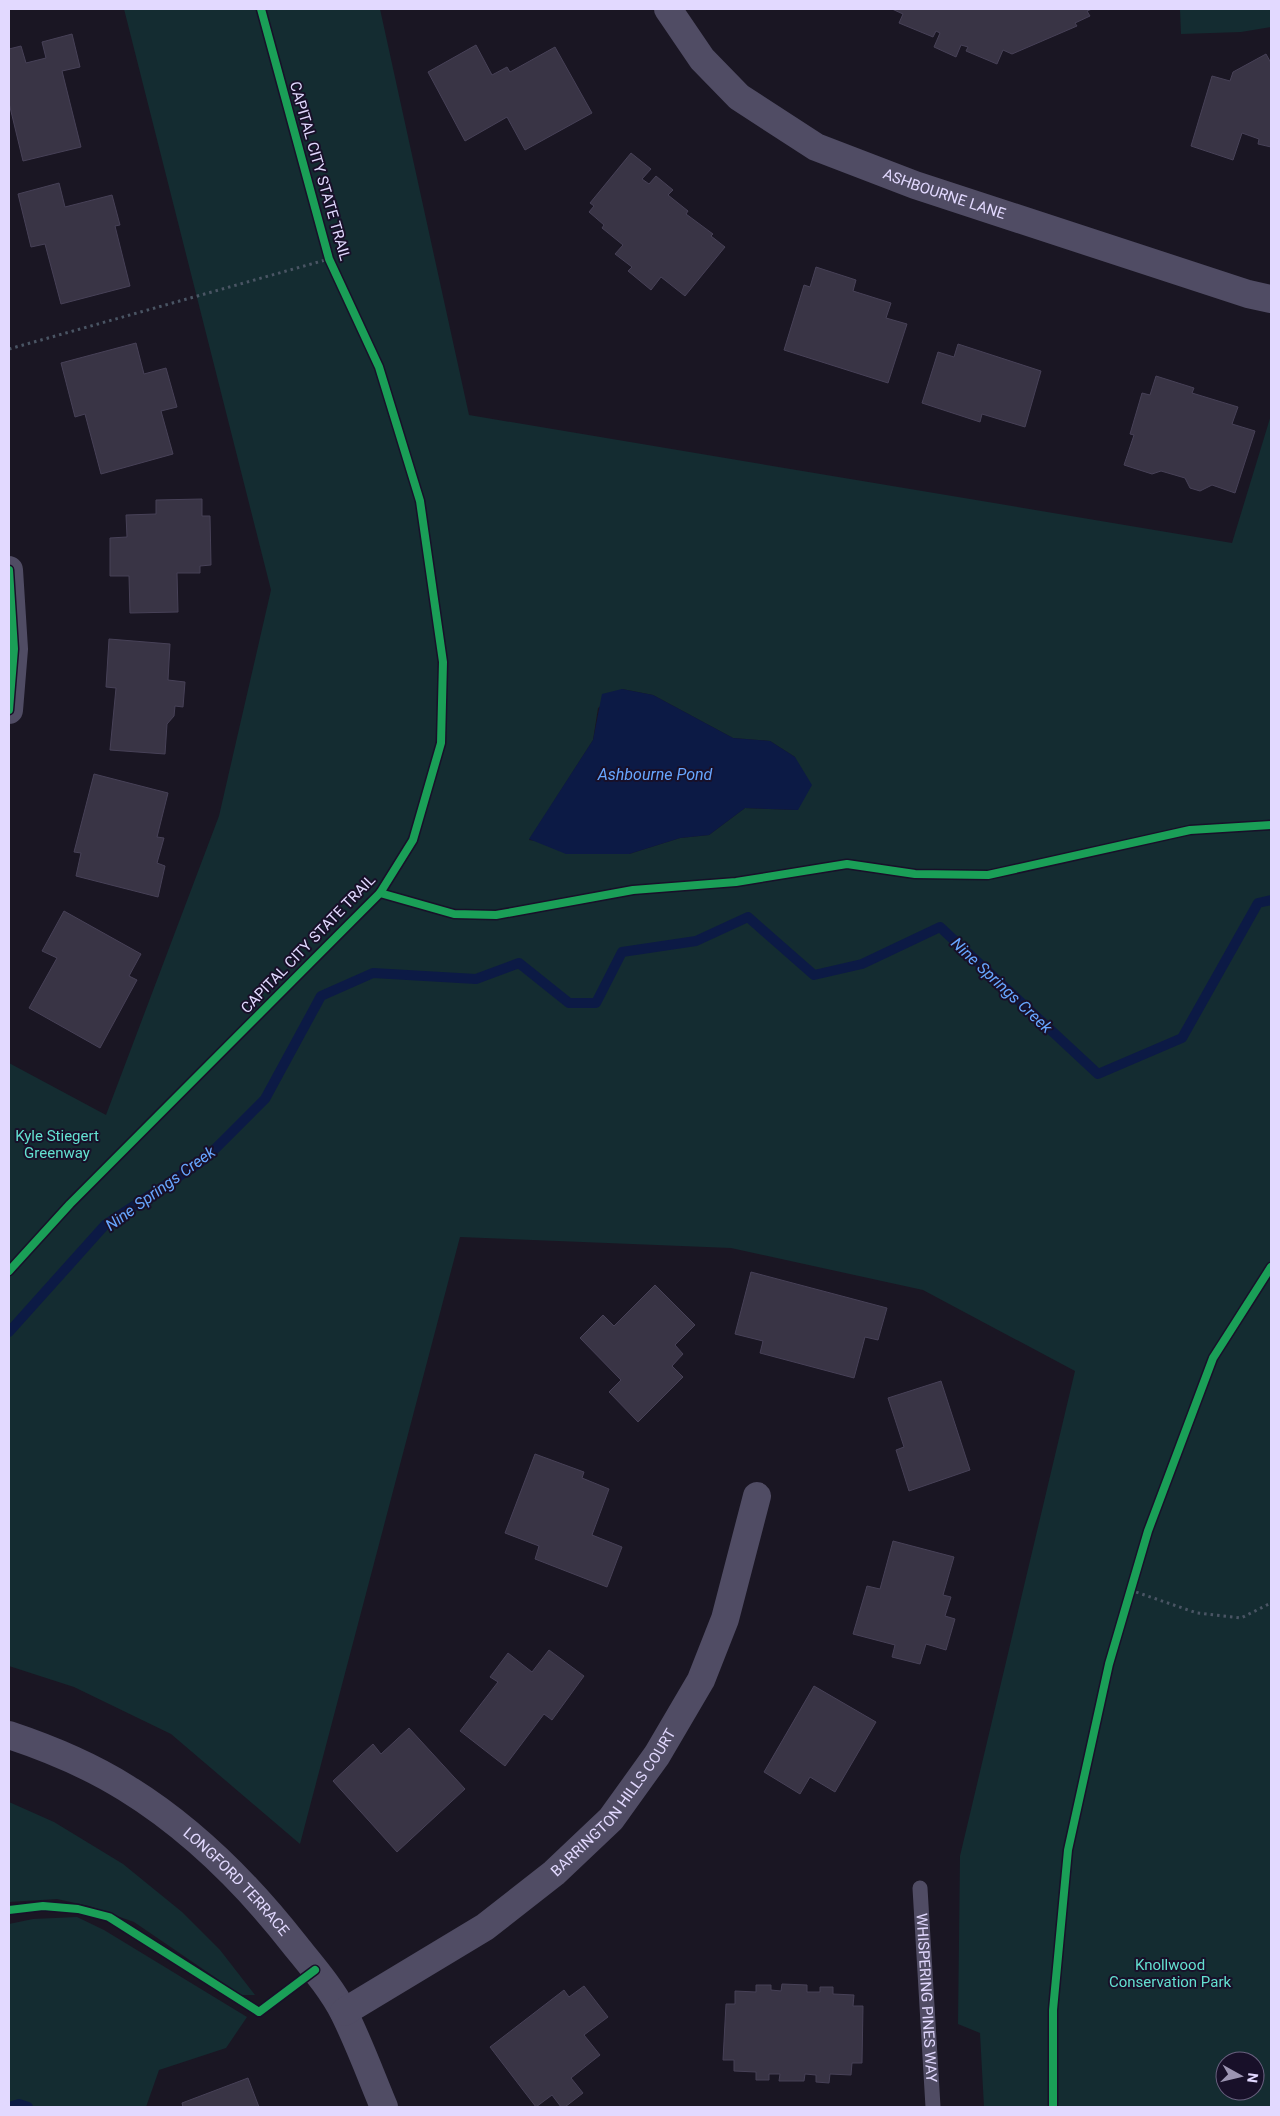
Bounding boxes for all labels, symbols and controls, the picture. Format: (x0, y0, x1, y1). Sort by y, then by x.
street label: CAPITAL CITY STATE TRAIL (286, 79, 354, 263)
street label: ASHBOURNE LANE (880, 165, 1008, 223)
water label: Ashbourne Pond (597, 765, 713, 784)
street label: CAPITAL CITY STATE TRAIL (237, 871, 379, 1017)
water label: Nine Springs Creek (947, 934, 1057, 1038)
park label: Kyle Stiegert Greenway (15, 1127, 99, 1162)
water label: Nine Springs Creek (102, 1141, 220, 1235)
street label: BARRINGTON HILLS COURT (547, 1725, 679, 1880)
street label: LONGFORD TERRACE (180, 1824, 293, 1940)
street label: WHISPERING PINES WAY (913, 1913, 941, 2083)
park label: Knollwood Conservation Park (1109, 1956, 1231, 1991)
north arrow (1215, 2051, 1265, 2101)
text: N (1244, 2072, 1261, 2084)

